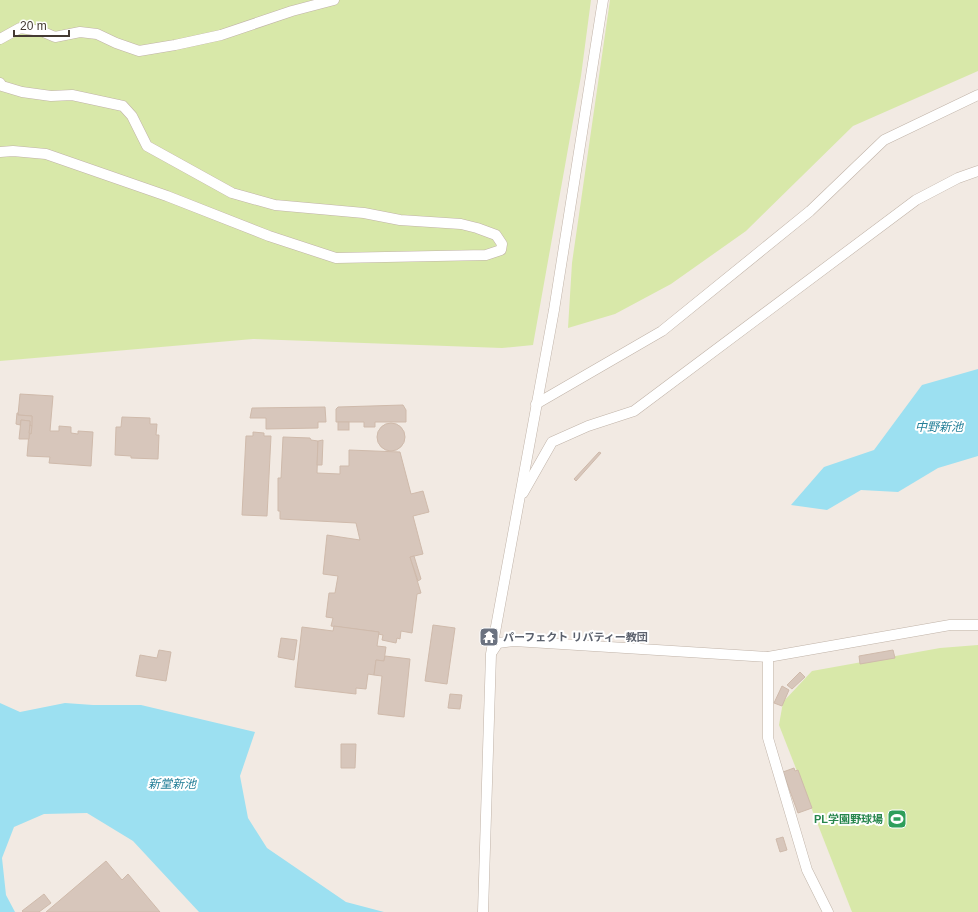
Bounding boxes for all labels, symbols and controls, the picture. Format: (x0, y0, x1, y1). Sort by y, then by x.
scale bar (14, 12, 69, 38)
text: 20 m (20, 19, 47, 33)
water label: 中野新池 (915, 420, 964, 434)
temple icon: パーフェクト リバティー教団 (478, 626, 500, 648)
place label: パーフェクト リバティー教団 (503, 631, 648, 643)
water label: 新堂新池 (148, 777, 197, 791)
sports icon: PL学園野球場 (886, 808, 908, 830)
place label: PL学園野球場 (814, 813, 883, 825)

